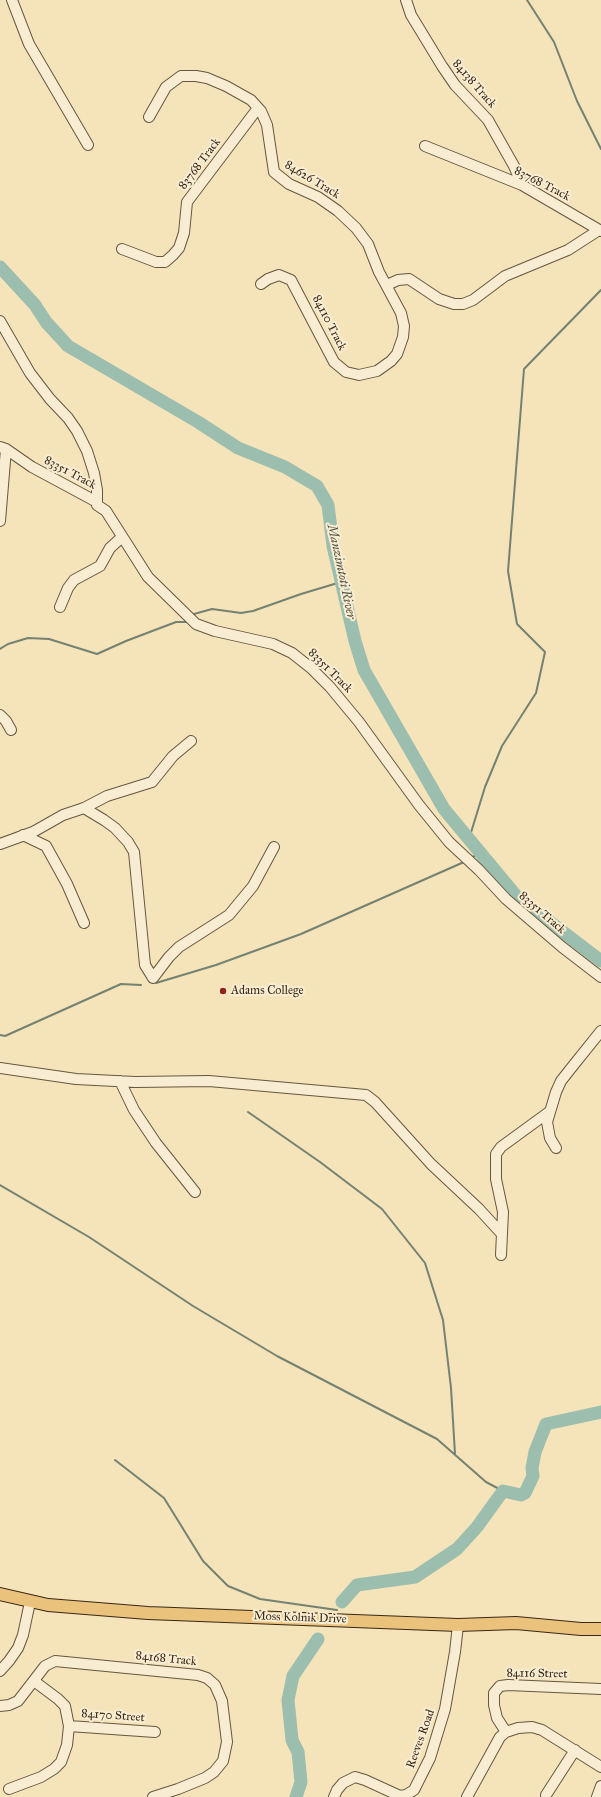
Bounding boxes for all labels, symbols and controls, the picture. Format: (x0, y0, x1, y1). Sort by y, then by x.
street label: 84138 Track (449, 57, 499, 111)
street label: 83768 Track (176, 135, 224, 193)
street label: 84626 Track (282, 158, 342, 202)
street label: 83768 Track (512, 164, 572, 204)
street label: 84110 Track (309, 293, 349, 353)
street label: 83351 Track (41, 453, 99, 493)
water label: Manzimtoti River (323, 523, 359, 621)
street label: 83351 Track (305, 646, 355, 696)
street label: 83351 Track (516, 889, 568, 937)
place label: Adams College (231, 984, 303, 998)
marker: Adams College (218, 986, 228, 996)
street label: Moss Kolnik Drive (253, 1609, 347, 1627)
street label: 84168 Track (135, 1649, 197, 1669)
street label: 84116 Street (506, 1666, 568, 1682)
street label: 84170 Street (81, 1707, 145, 1725)
street label: Reeves Road (404, 1708, 438, 1770)

